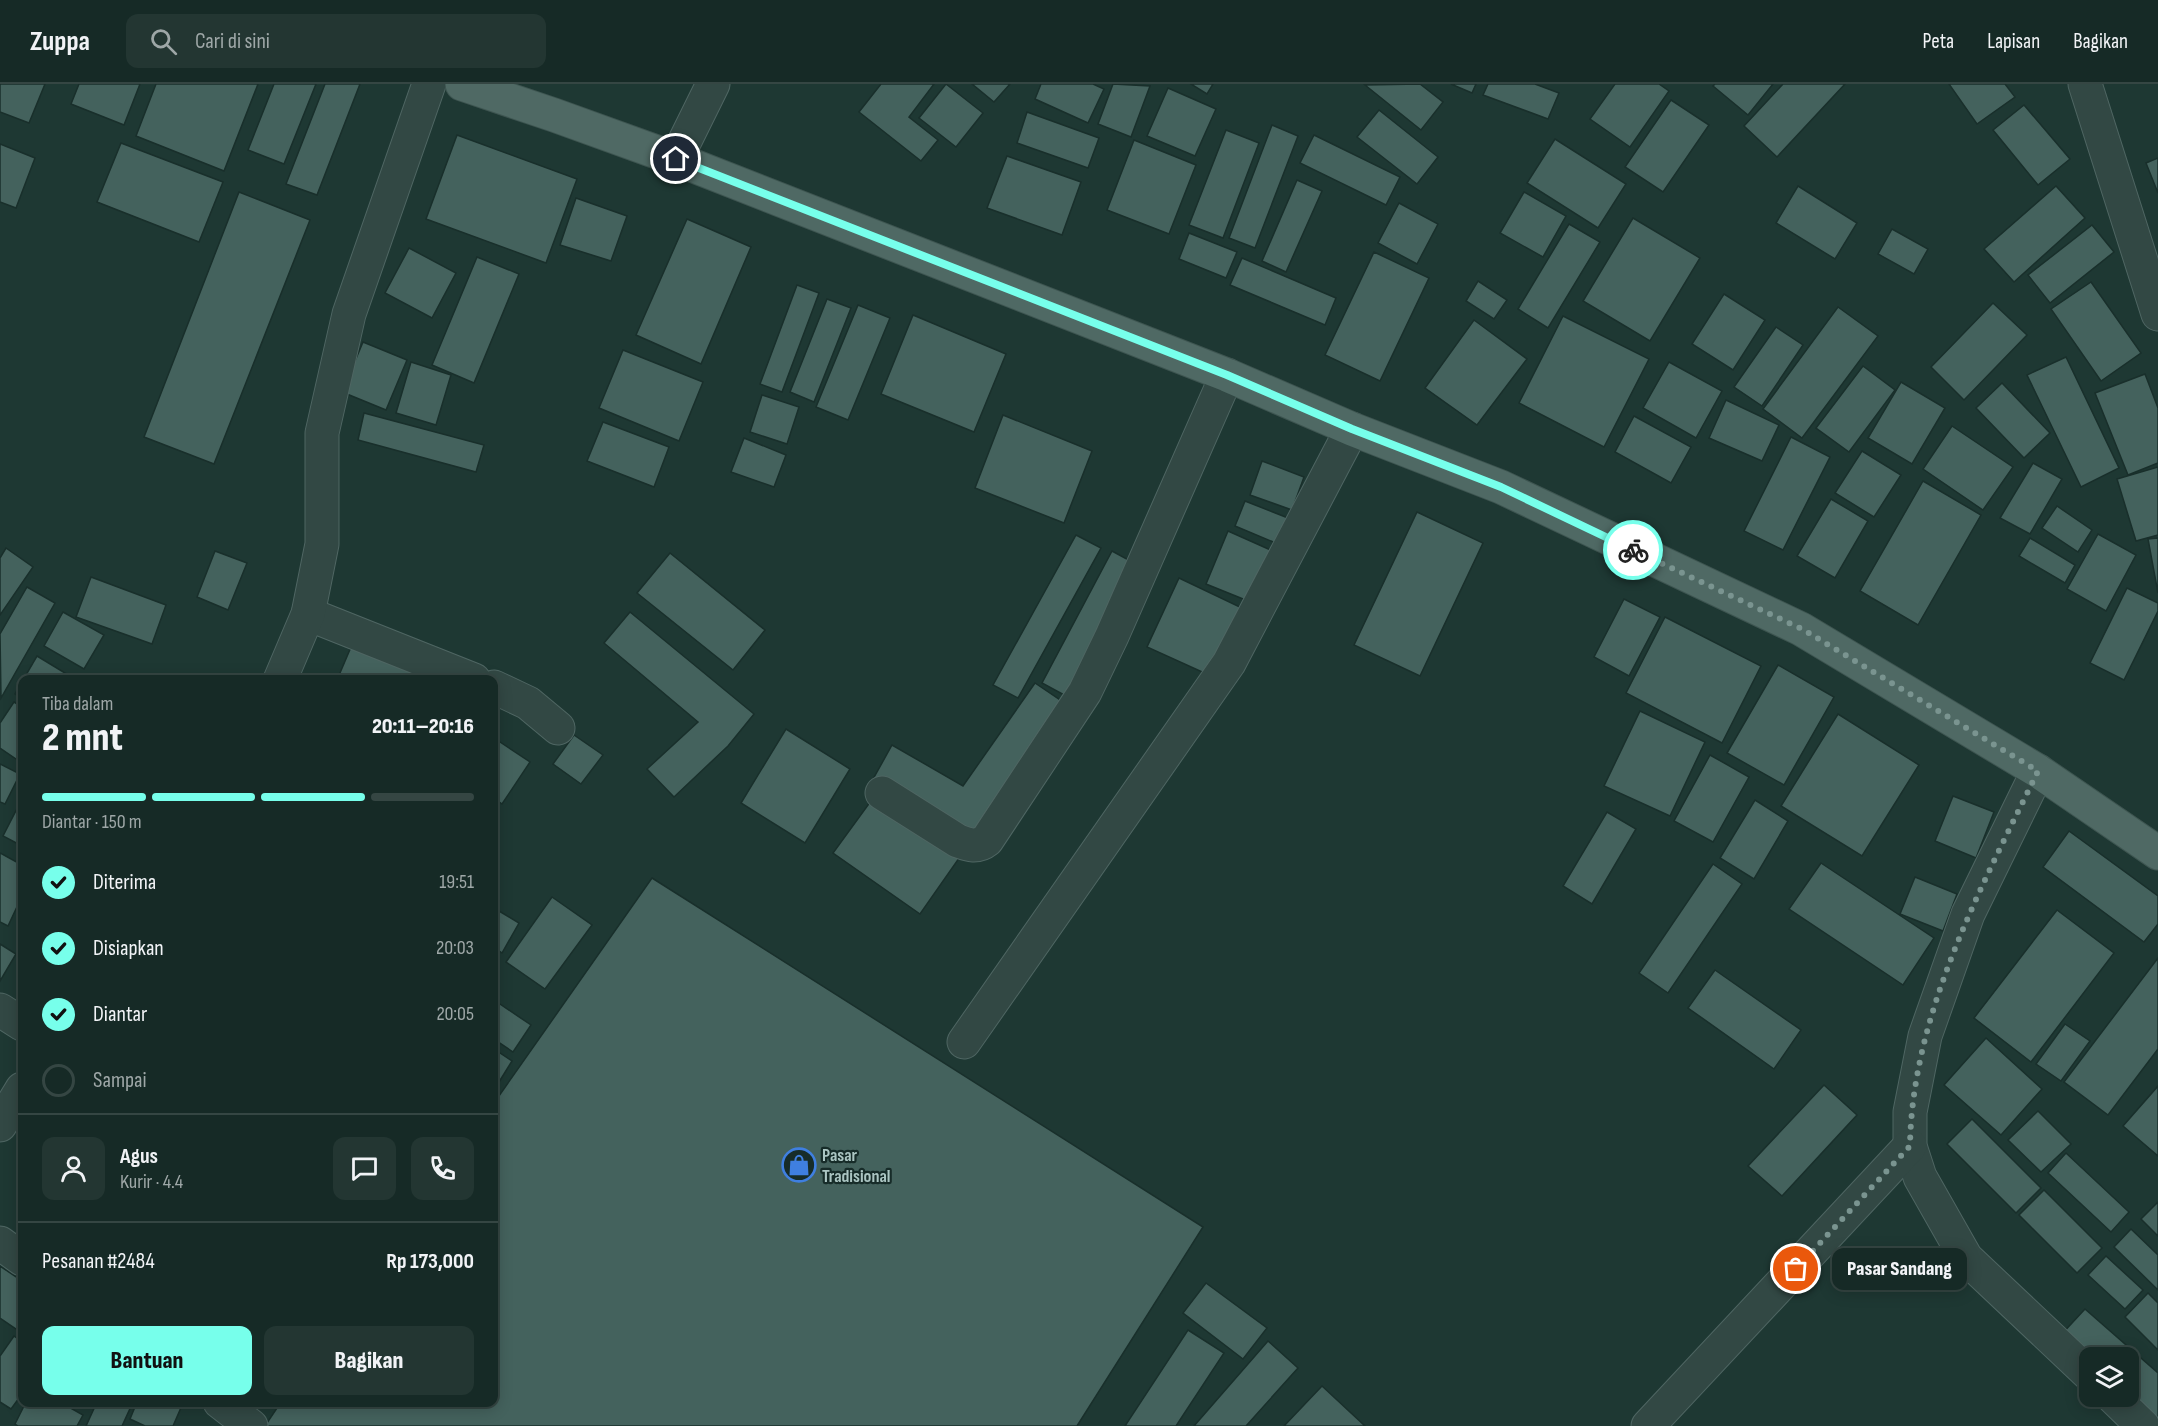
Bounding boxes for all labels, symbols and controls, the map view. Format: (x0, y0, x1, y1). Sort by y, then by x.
search box (126, 14, 546, 68)
text: Zuppa (30, 25, 90, 58)
icon: search (147, 25, 180, 58)
text: Cari di sini (195, 28, 270, 55)
text: Peta (1923, 29, 1954, 54)
text: Lapisan (1987, 29, 2040, 54)
text: Bagikan (2073, 29, 2128, 54)
pin (650, 133, 701, 184)
icon: home (659, 142, 692, 175)
courier (1603, 520, 1663, 580)
icon: bike (1617, 534, 1650, 567)
text: Tiba dalam (42, 692, 113, 716)
text: 20:11–20:16 (372, 713, 474, 740)
text: 2 mnt (42, 715, 123, 762)
text: Diantar · 150 m (42, 810, 142, 834)
icon: check (42, 866, 75, 899)
text: Diterima (93, 869, 156, 896)
text: 19:51 (439, 870, 474, 894)
icon: check (42, 932, 75, 965)
text: Disiapkan (93, 935, 164, 962)
text: 20:03 (436, 936, 474, 960)
icon: check (42, 998, 75, 1031)
text: Diantar (93, 1001, 147, 1028)
text: 20:05 (436, 1002, 474, 1026)
text: Sampai (93, 1067, 147, 1094)
button: person (42, 1137, 105, 1200)
button: chat (333, 1137, 396, 1200)
button: phone (411, 1137, 474, 1200)
text: Agus (120, 1143, 158, 1170)
place label: Pasar Tradisional (822, 1145, 890, 1187)
shop icon: Pasar Tradisional (781, 1147, 817, 1183)
text: Kurir · 4.4 (120, 1170, 183, 1194)
pin (1770, 1243, 1821, 1294)
text: Pesanan #2484 (42, 1248, 155, 1275)
text: Rp 173,000 (386, 1248, 474, 1275)
callout: Pasar Sandang (1832, 1248, 1967, 1290)
icon: bag (1779, 1252, 1812, 1285)
text: Pasar Sandang (1847, 1257, 1952, 1281)
button: Bantuan (42, 1326, 252, 1395)
button: Bagikan (264, 1326, 474, 1395)
map controls (2079, 1347, 2139, 1407)
button: layers (2079, 1347, 2139, 1407)

